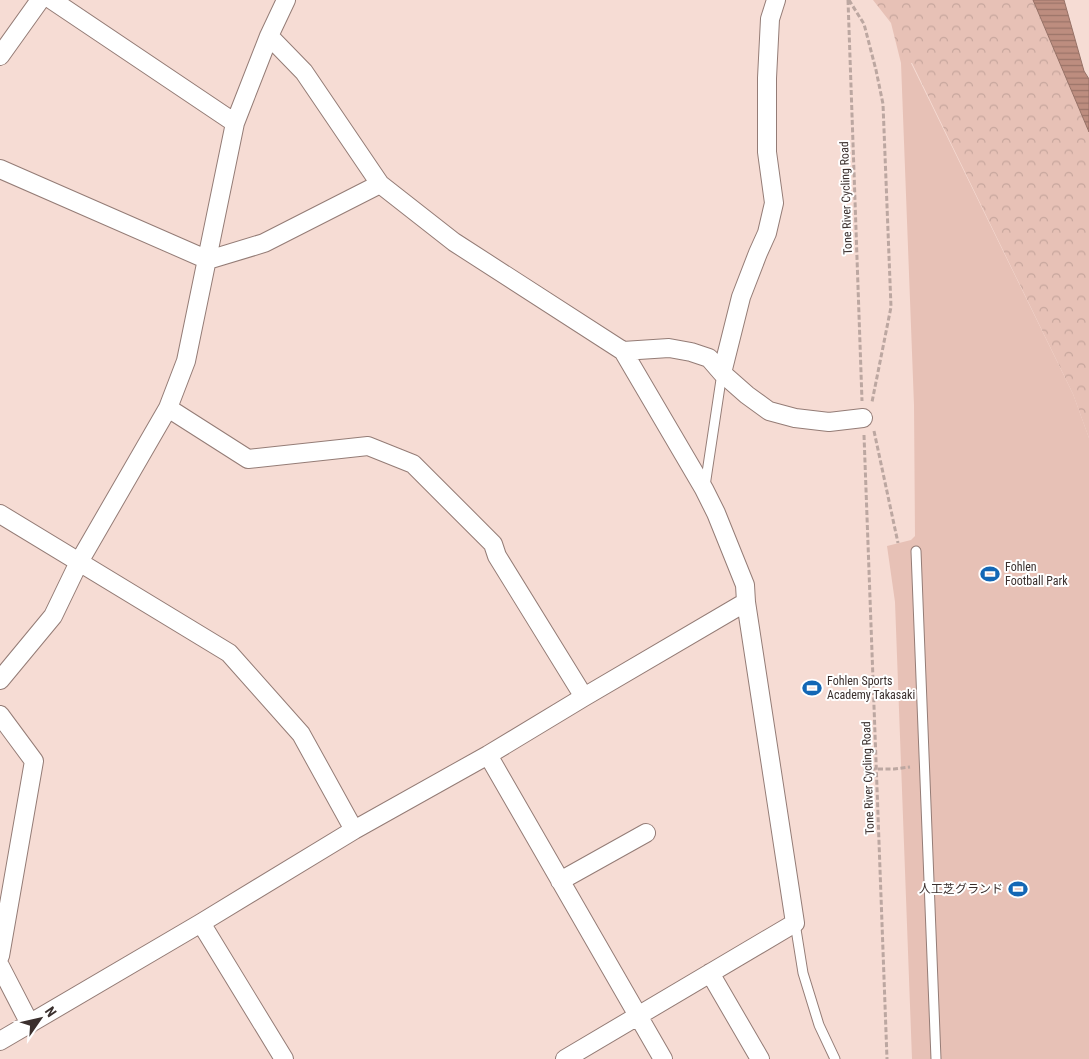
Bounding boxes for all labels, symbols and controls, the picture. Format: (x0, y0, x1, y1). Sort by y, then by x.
street label: Tone River Cycling Road (837, 141, 855, 255)
place label: Fohlen Football Park (1005, 560, 1068, 588)
sports icon: Fohlen Football Park (979, 563, 1001, 585)
place label: Fohlen Sports Academy Takasaki (827, 674, 915, 702)
sports icon: Fohlen Sports Academy Takasaki (801, 677, 823, 699)
street label: Tone River Cycling Road (859, 721, 877, 835)
sports icon: 人工芝グランド (1007, 878, 1029, 900)
place label: 人工芝グランド (919, 882, 1003, 896)
north arrow (15, 994, 65, 1044)
text: N (42, 1004, 60, 1020)

